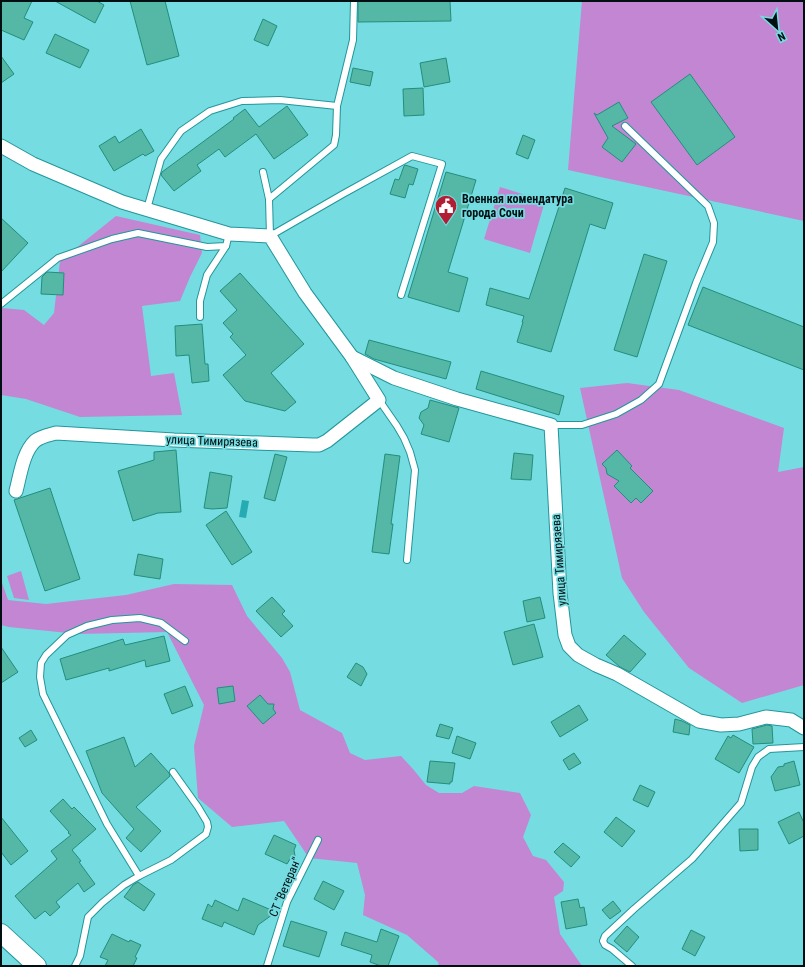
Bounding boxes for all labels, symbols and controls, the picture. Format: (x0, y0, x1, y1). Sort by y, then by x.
north arrow (757, 8, 797, 48)
text: N (775, 29, 787, 44)
place label: Военная комендатура города Сочи (462, 192, 573, 220)
public building icon: Военная комендатура города Сочи (433, 193, 459, 226)
street label: улица Тимирязева (166, 432, 258, 450)
street label: улица Тимирязева (549, 514, 569, 606)
street label: СТ "Ветеран" (266, 855, 304, 919)

